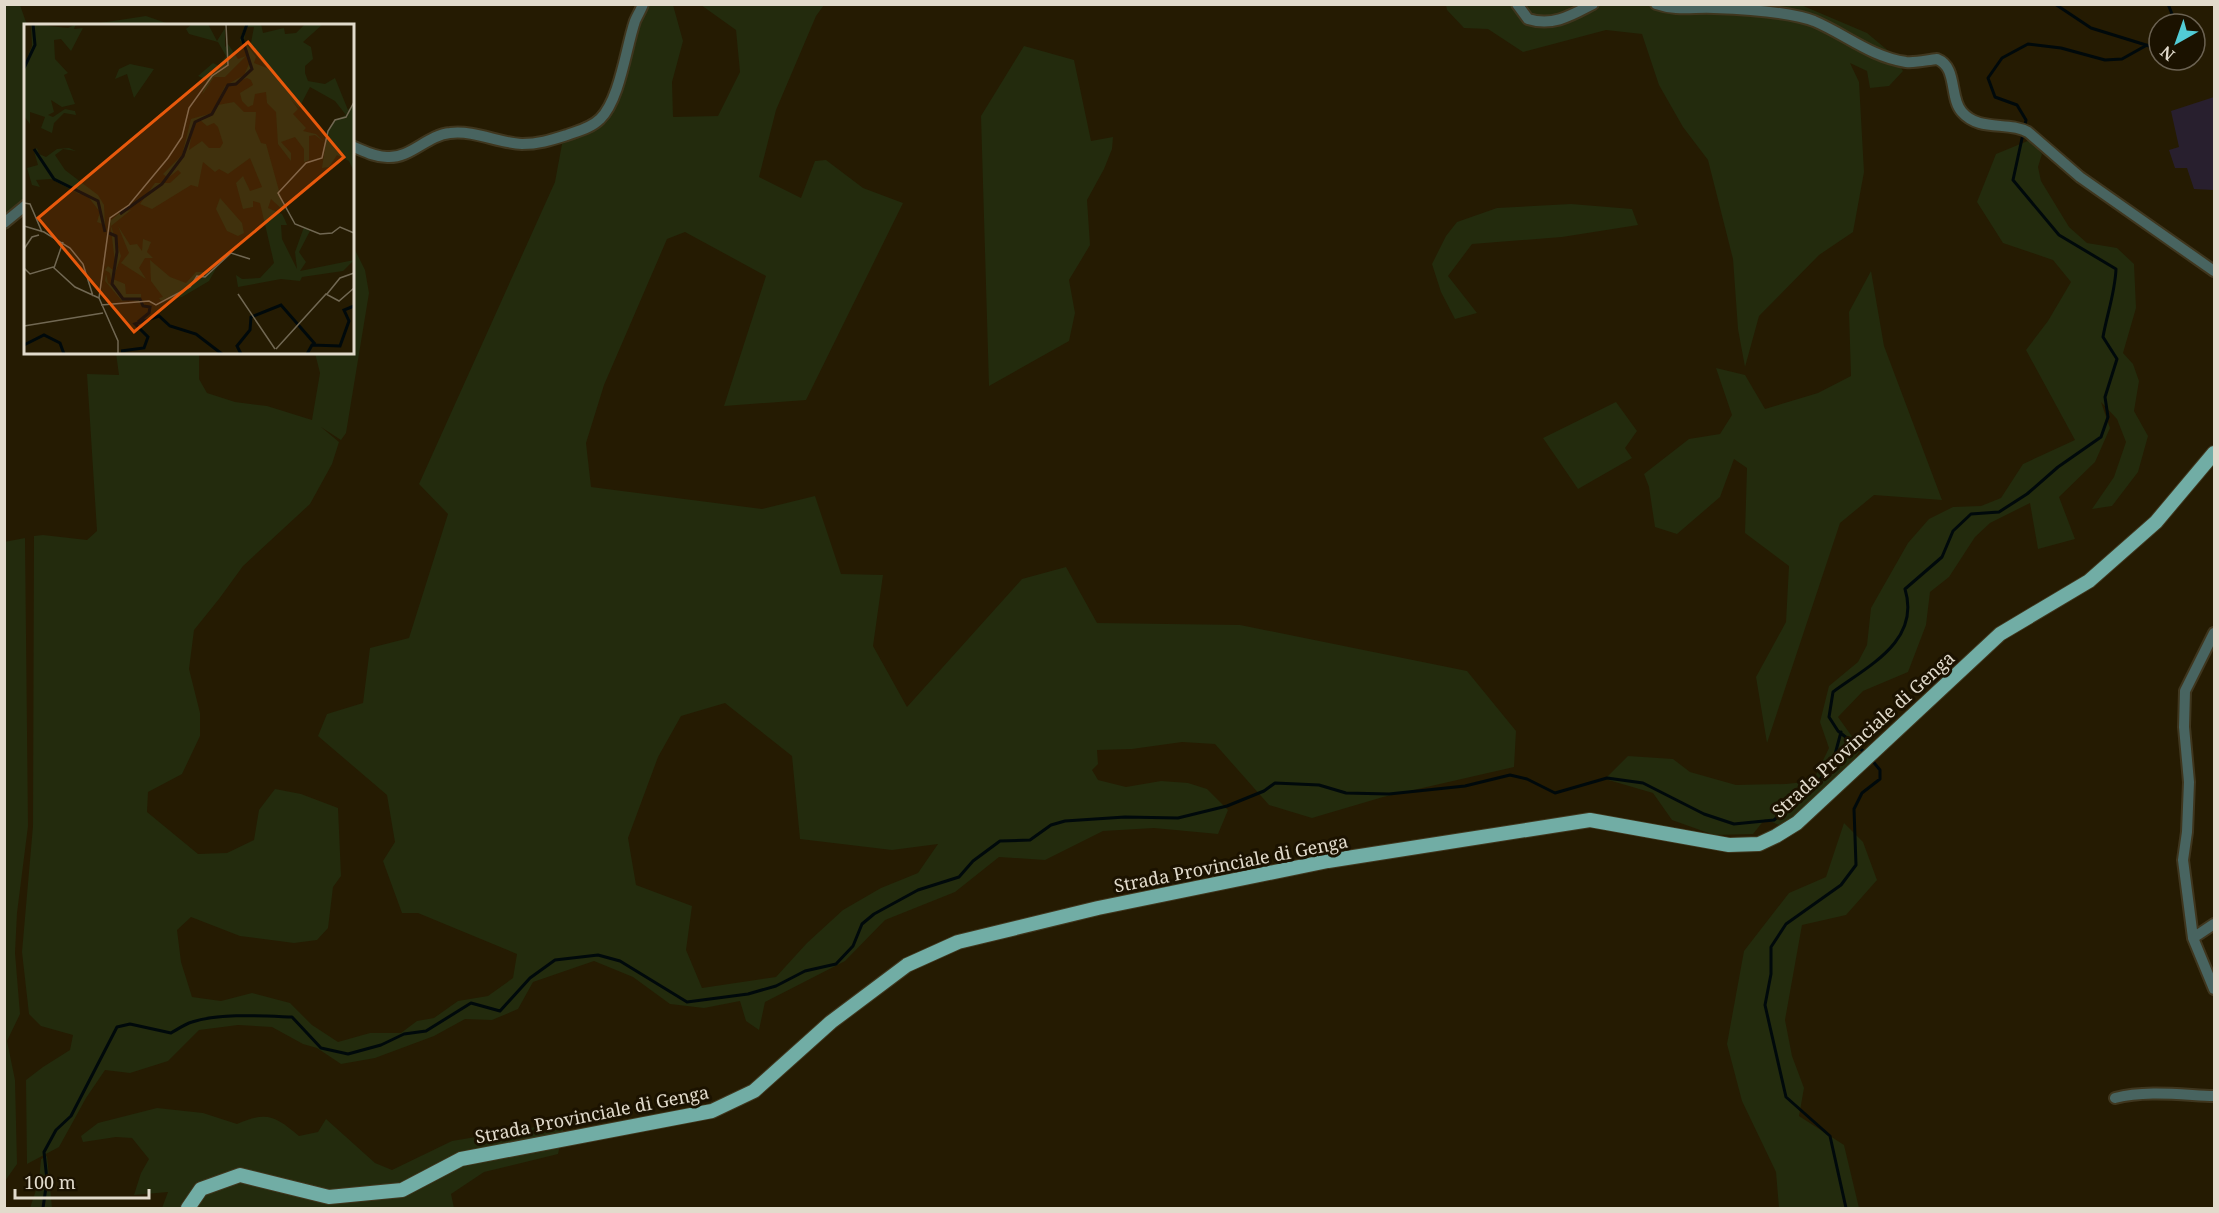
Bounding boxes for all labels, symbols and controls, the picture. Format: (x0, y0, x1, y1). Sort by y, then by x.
north arrow (2147, 12, 2207, 72)
inset map (24, 24, 354, 354)
text: N (2155, 41, 2179, 66)
street label: Strada Provinciale di Genga (1767, 646, 1959, 822)
street label: Strada Provinciale di Genga (1112, 829, 1350, 897)
street label: Strada Provinciale di Genga (473, 1080, 711, 1148)
scale bar (15, 1162, 148, 1200)
text: 100 m (24, 1170, 76, 1194)

